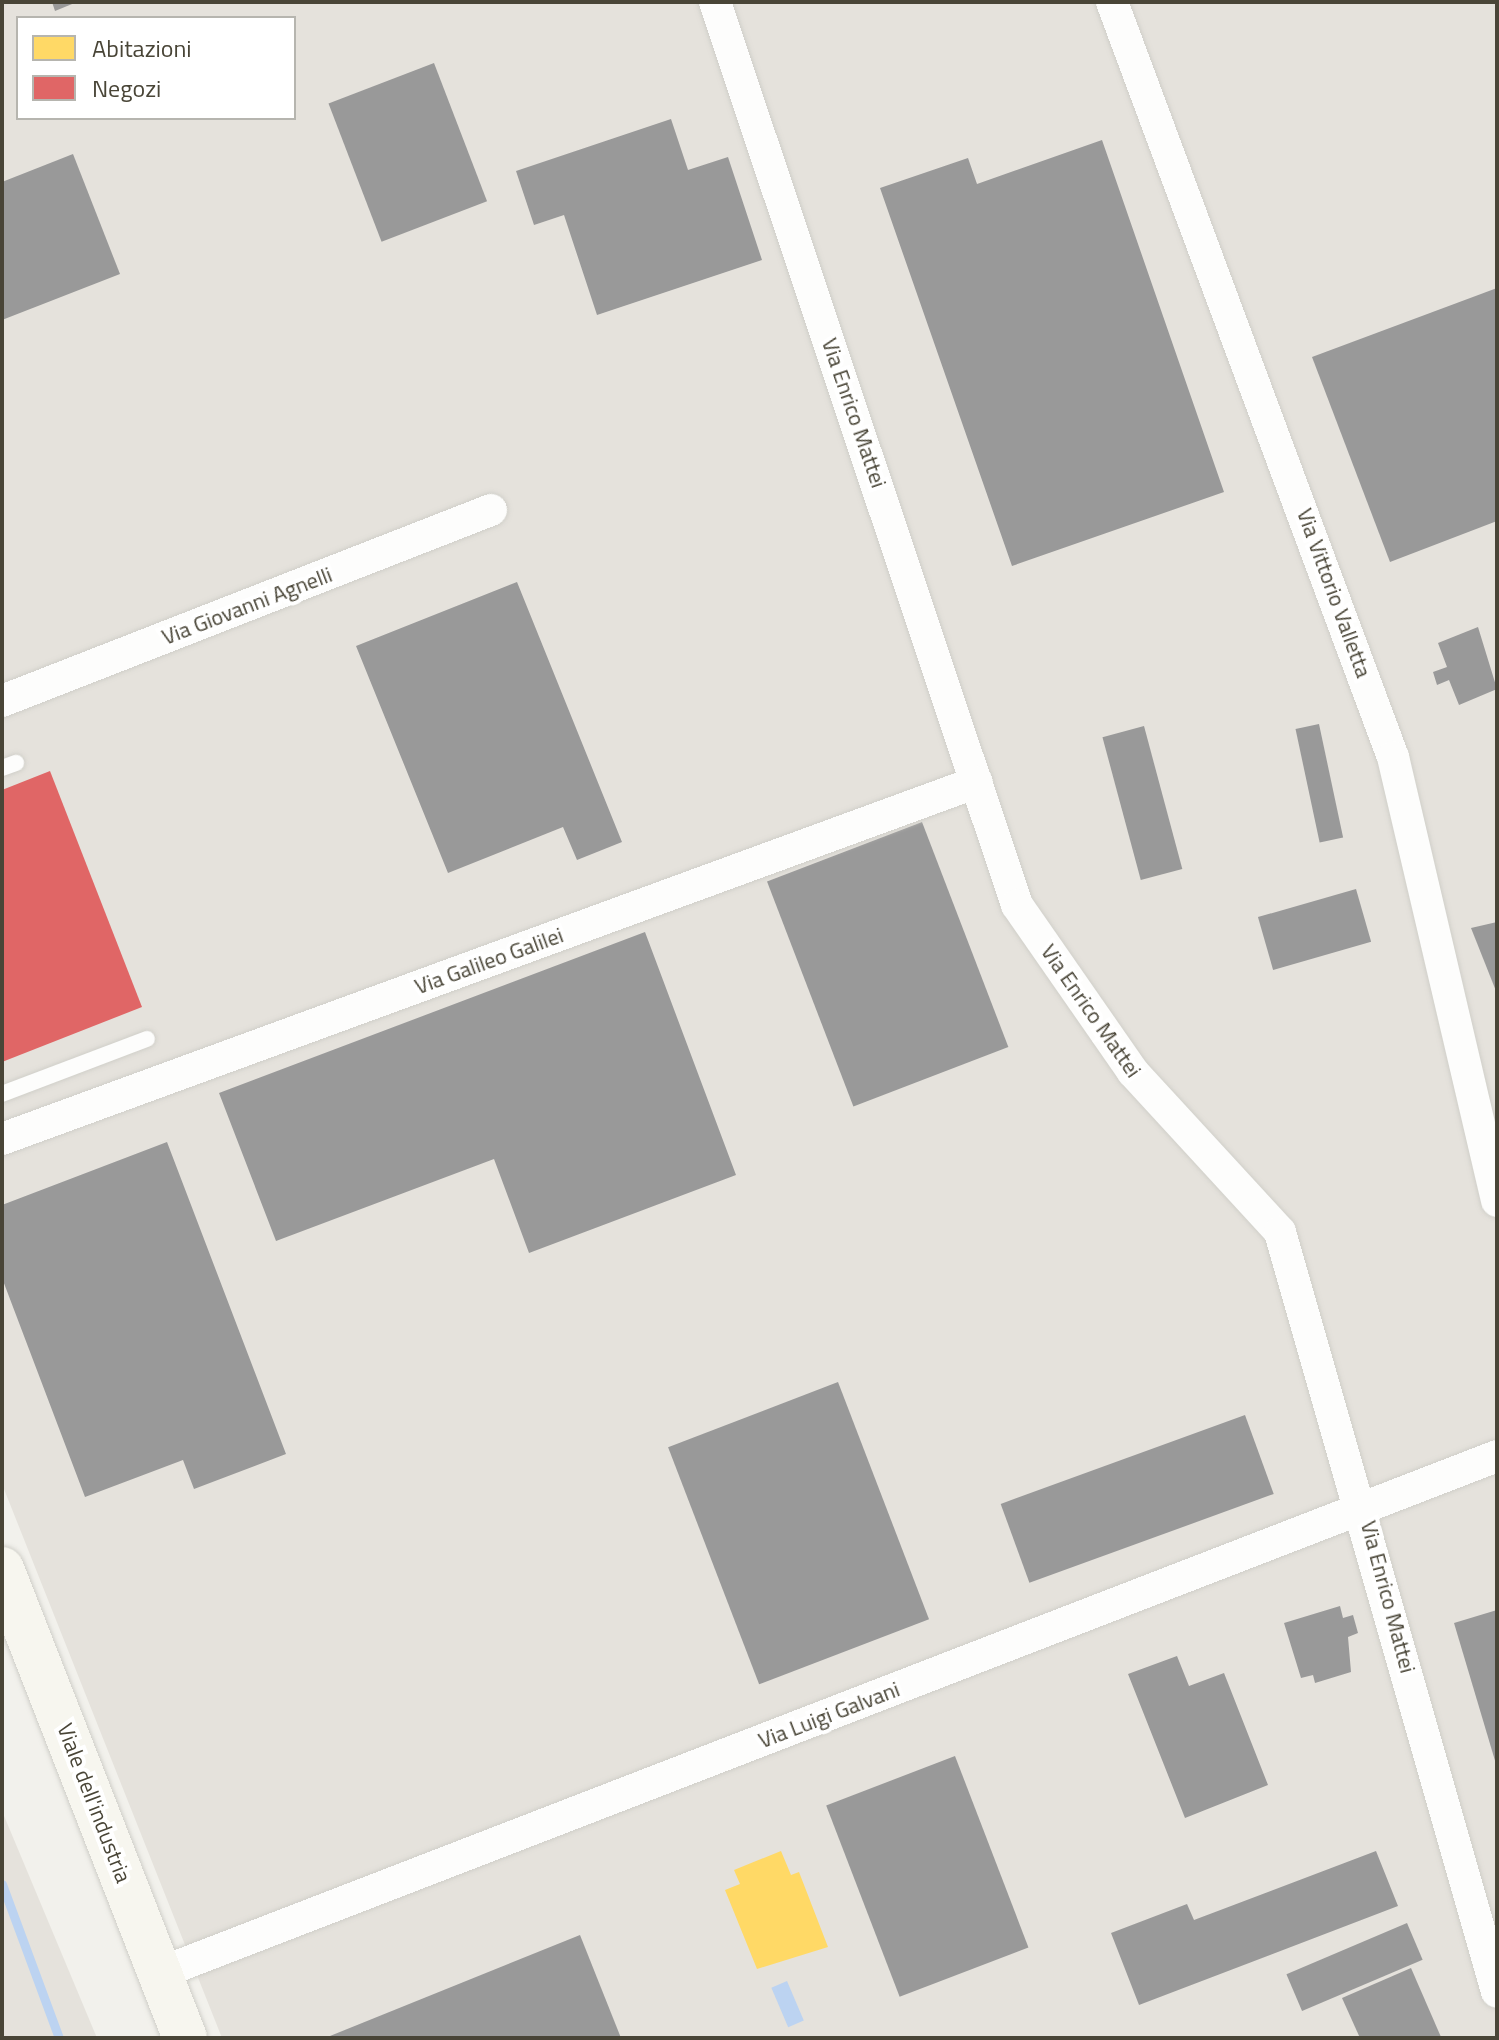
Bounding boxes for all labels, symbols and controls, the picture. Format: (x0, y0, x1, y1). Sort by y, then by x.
legend (16, 16, 296, 120)
text: Abitazioni (92, 30, 192, 66)
text: Negozi (92, 70, 161, 106)
street label: Via Enrico Mattei (816, 335, 892, 491)
street label: Via Vittorio Valletta (1291, 505, 1377, 681)
street label: Via Giovanni Agnelli (158, 561, 336, 651)
street label: Via Galileo Galilei (411, 922, 567, 1000)
street label: Via Enrico Mattei (1035, 939, 1147, 1083)
street label: Via Enrico Mattei (1355, 1518, 1421, 1676)
street label: Via Luigi Galvani (755, 1676, 903, 1754)
street label: Viale dell'industria (51, 1720, 137, 1886)

